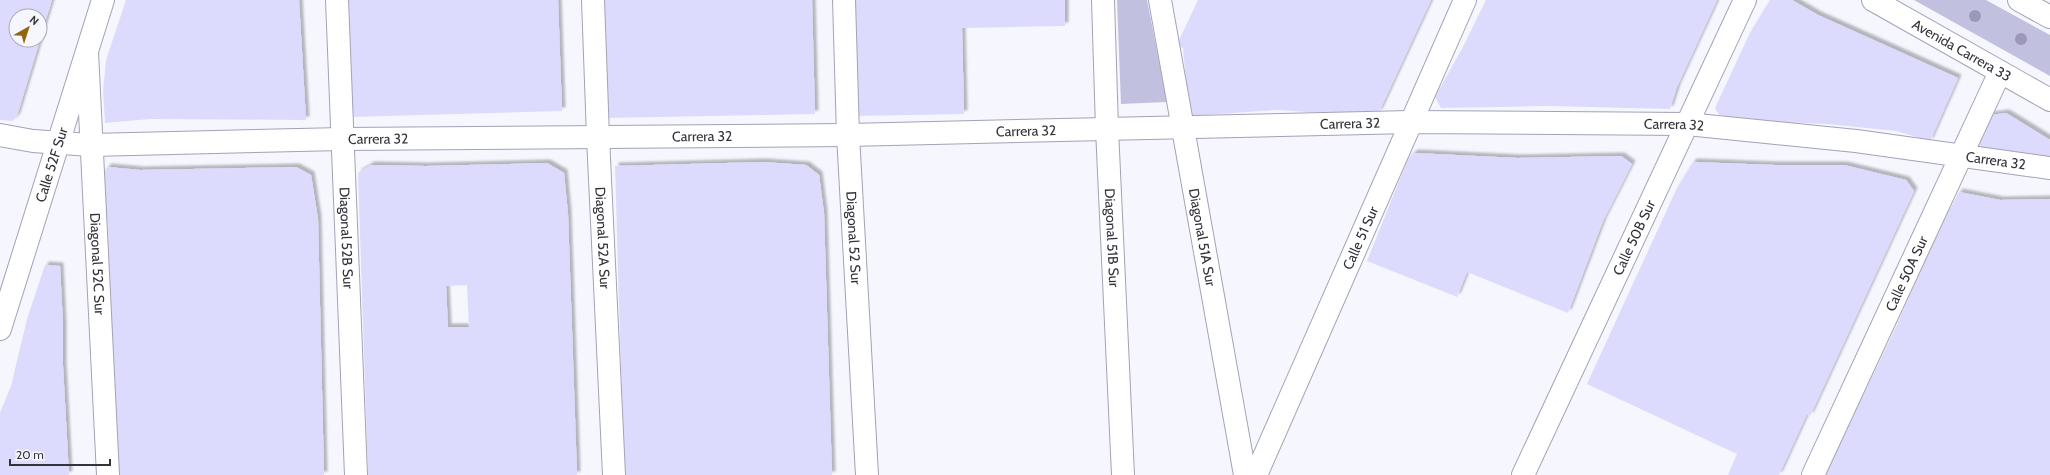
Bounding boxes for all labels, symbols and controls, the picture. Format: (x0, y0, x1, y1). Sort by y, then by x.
north arrow (8, 8, 48, 48)
text: N (27, 12, 42, 28)
street label: Avenida Carrera 33 (1909, 15, 2015, 85)
street label: Carrera 32 (1320, 114, 1380, 133)
street label: Carrera 32 (1644, 115, 1705, 135)
street label: Carrera 32 (996, 121, 1057, 141)
street label: Calle 52F Sur (31, 125, 72, 205)
street label: Carrera 32 (672, 127, 732, 145)
street label: Carrera 32 (348, 129, 408, 148)
street label: Carrera 32 (1965, 147, 2027, 174)
street label: Diagonal 52A Sur (591, 186, 614, 290)
street label: Diagonal 52B Sur (335, 187, 358, 290)
street label: Diagonal 51A Sur (1185, 187, 1220, 288)
street label: Diagonal 51B Sur (1101, 188, 1123, 288)
street label: Diagonal 52 Sur (842, 191, 865, 286)
street label: Calle 50B Sur (1609, 197, 1659, 278)
street label: Calle 51 Sur (1338, 203, 1382, 272)
street label: Diagonal 52C Sur (86, 212, 109, 316)
street label: Calle 50A Sur (1881, 233, 1932, 314)
scale bar (10, 441, 110, 467)
text: 20 m (16, 447, 44, 462)

